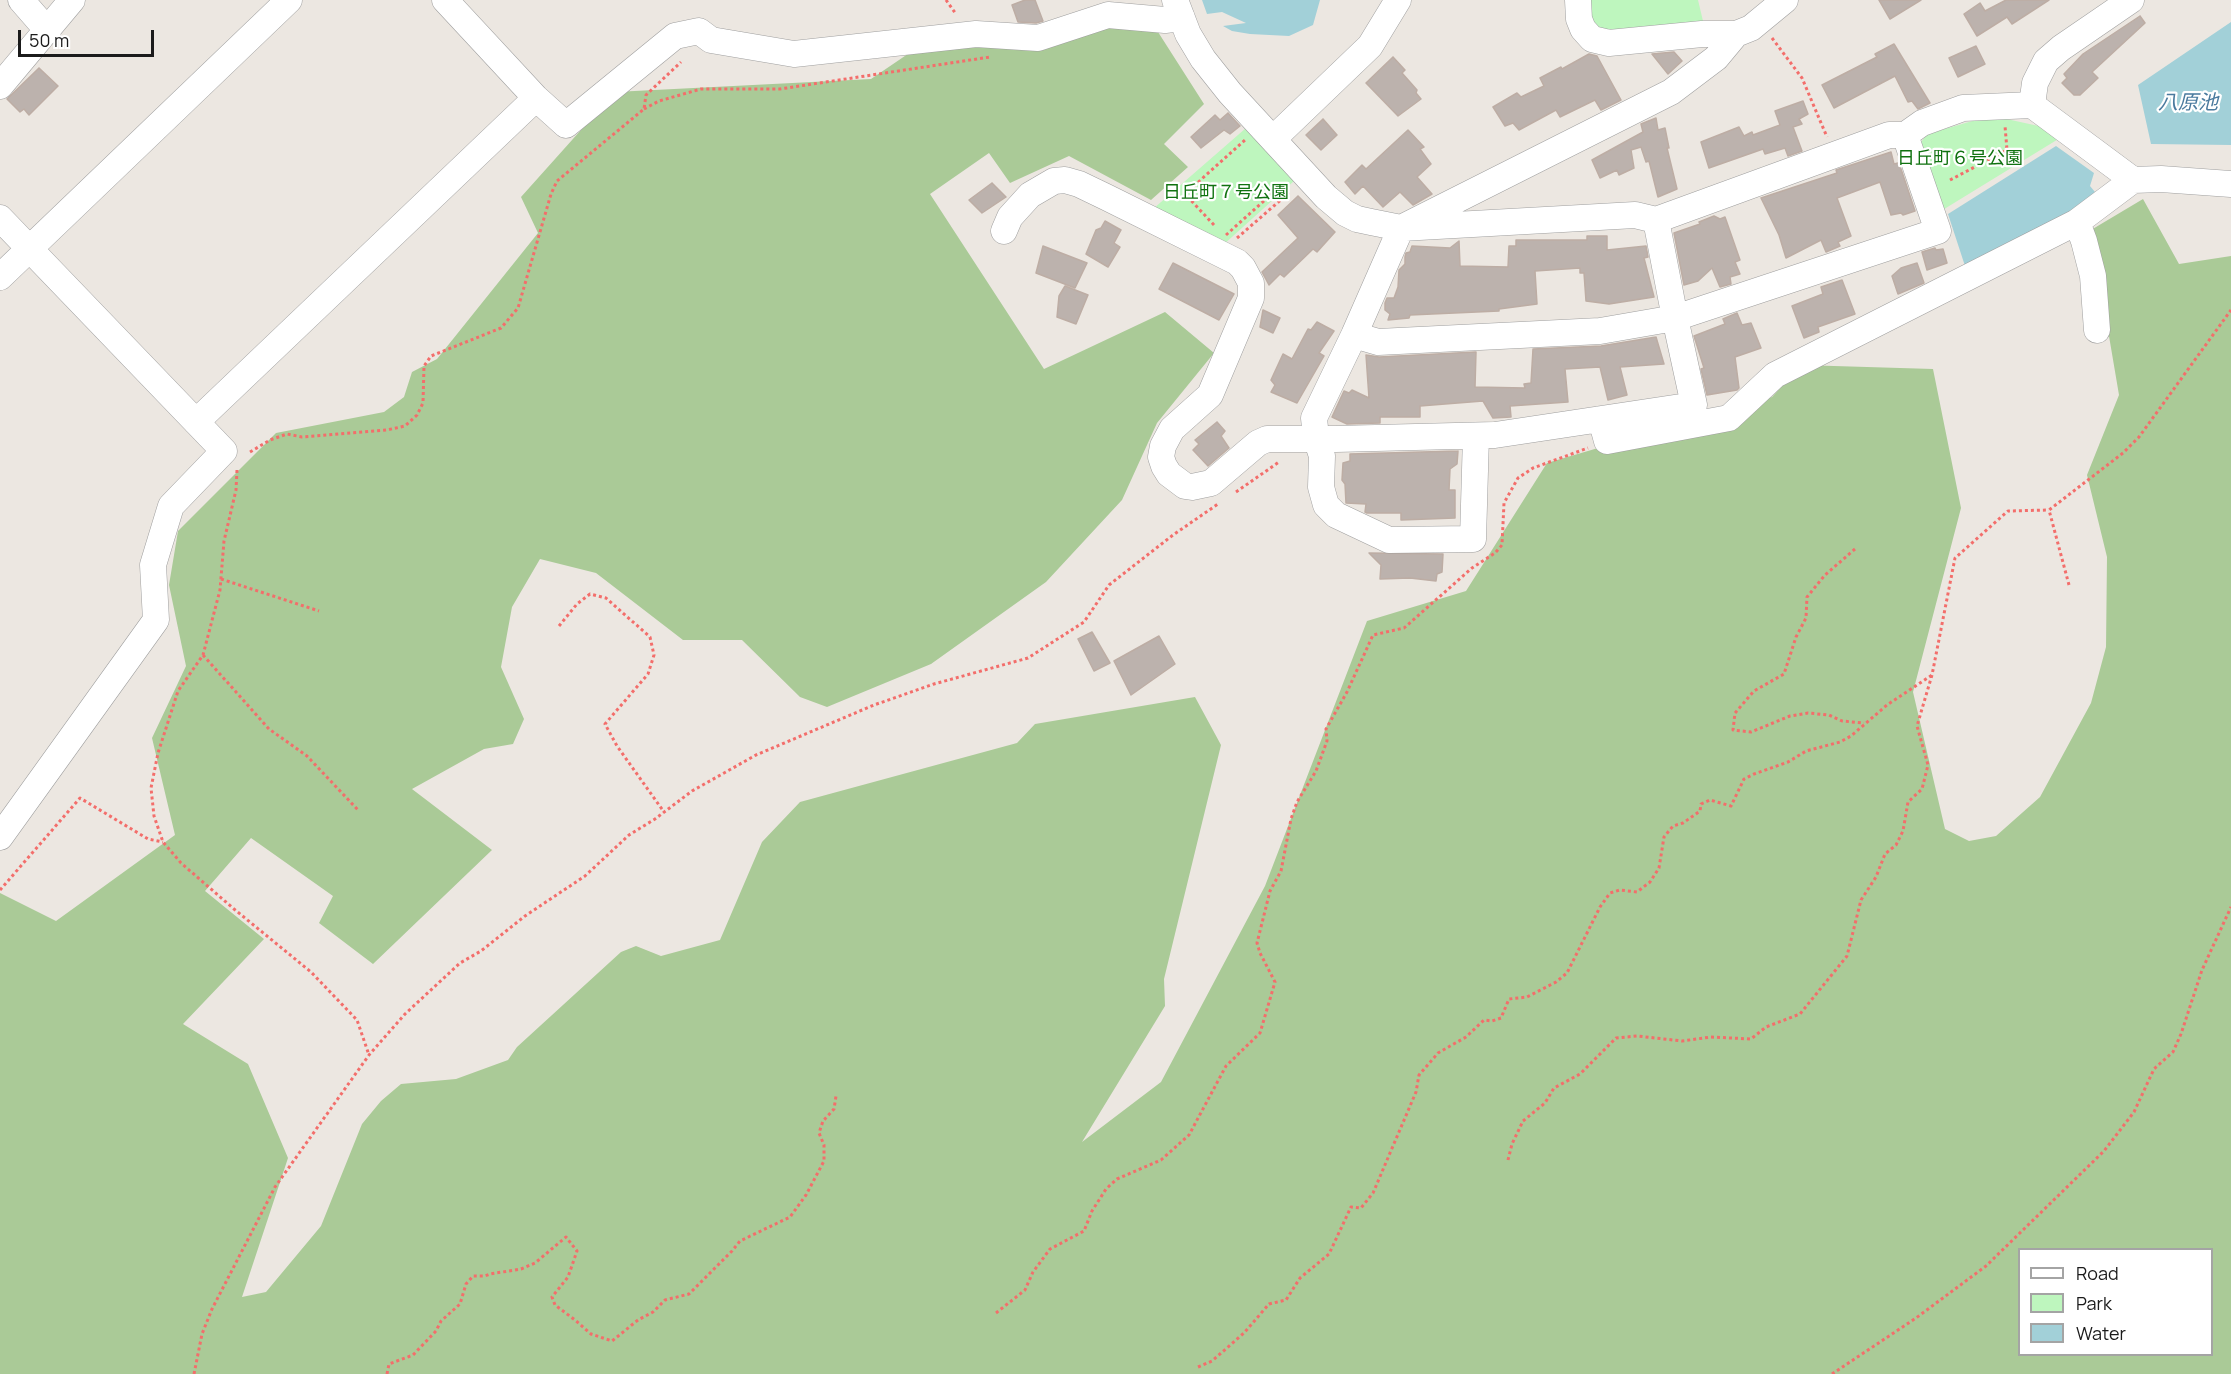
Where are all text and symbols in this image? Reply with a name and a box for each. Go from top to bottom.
scale bar [21,18,158,56]
text: 50 m [29,28,69,52]
water label: 八原池 [2158,91,2218,115]
park label: 日丘町６号公園 [1897,148,2023,170]
park label: 日丘町７号公園 [1163,182,1289,204]
legend [2018,1248,2213,1356]
text: Road [2076,1261,2119,1285]
text: Park [2076,1291,2112,1315]
text: Water [2076,1321,2126,1345]

